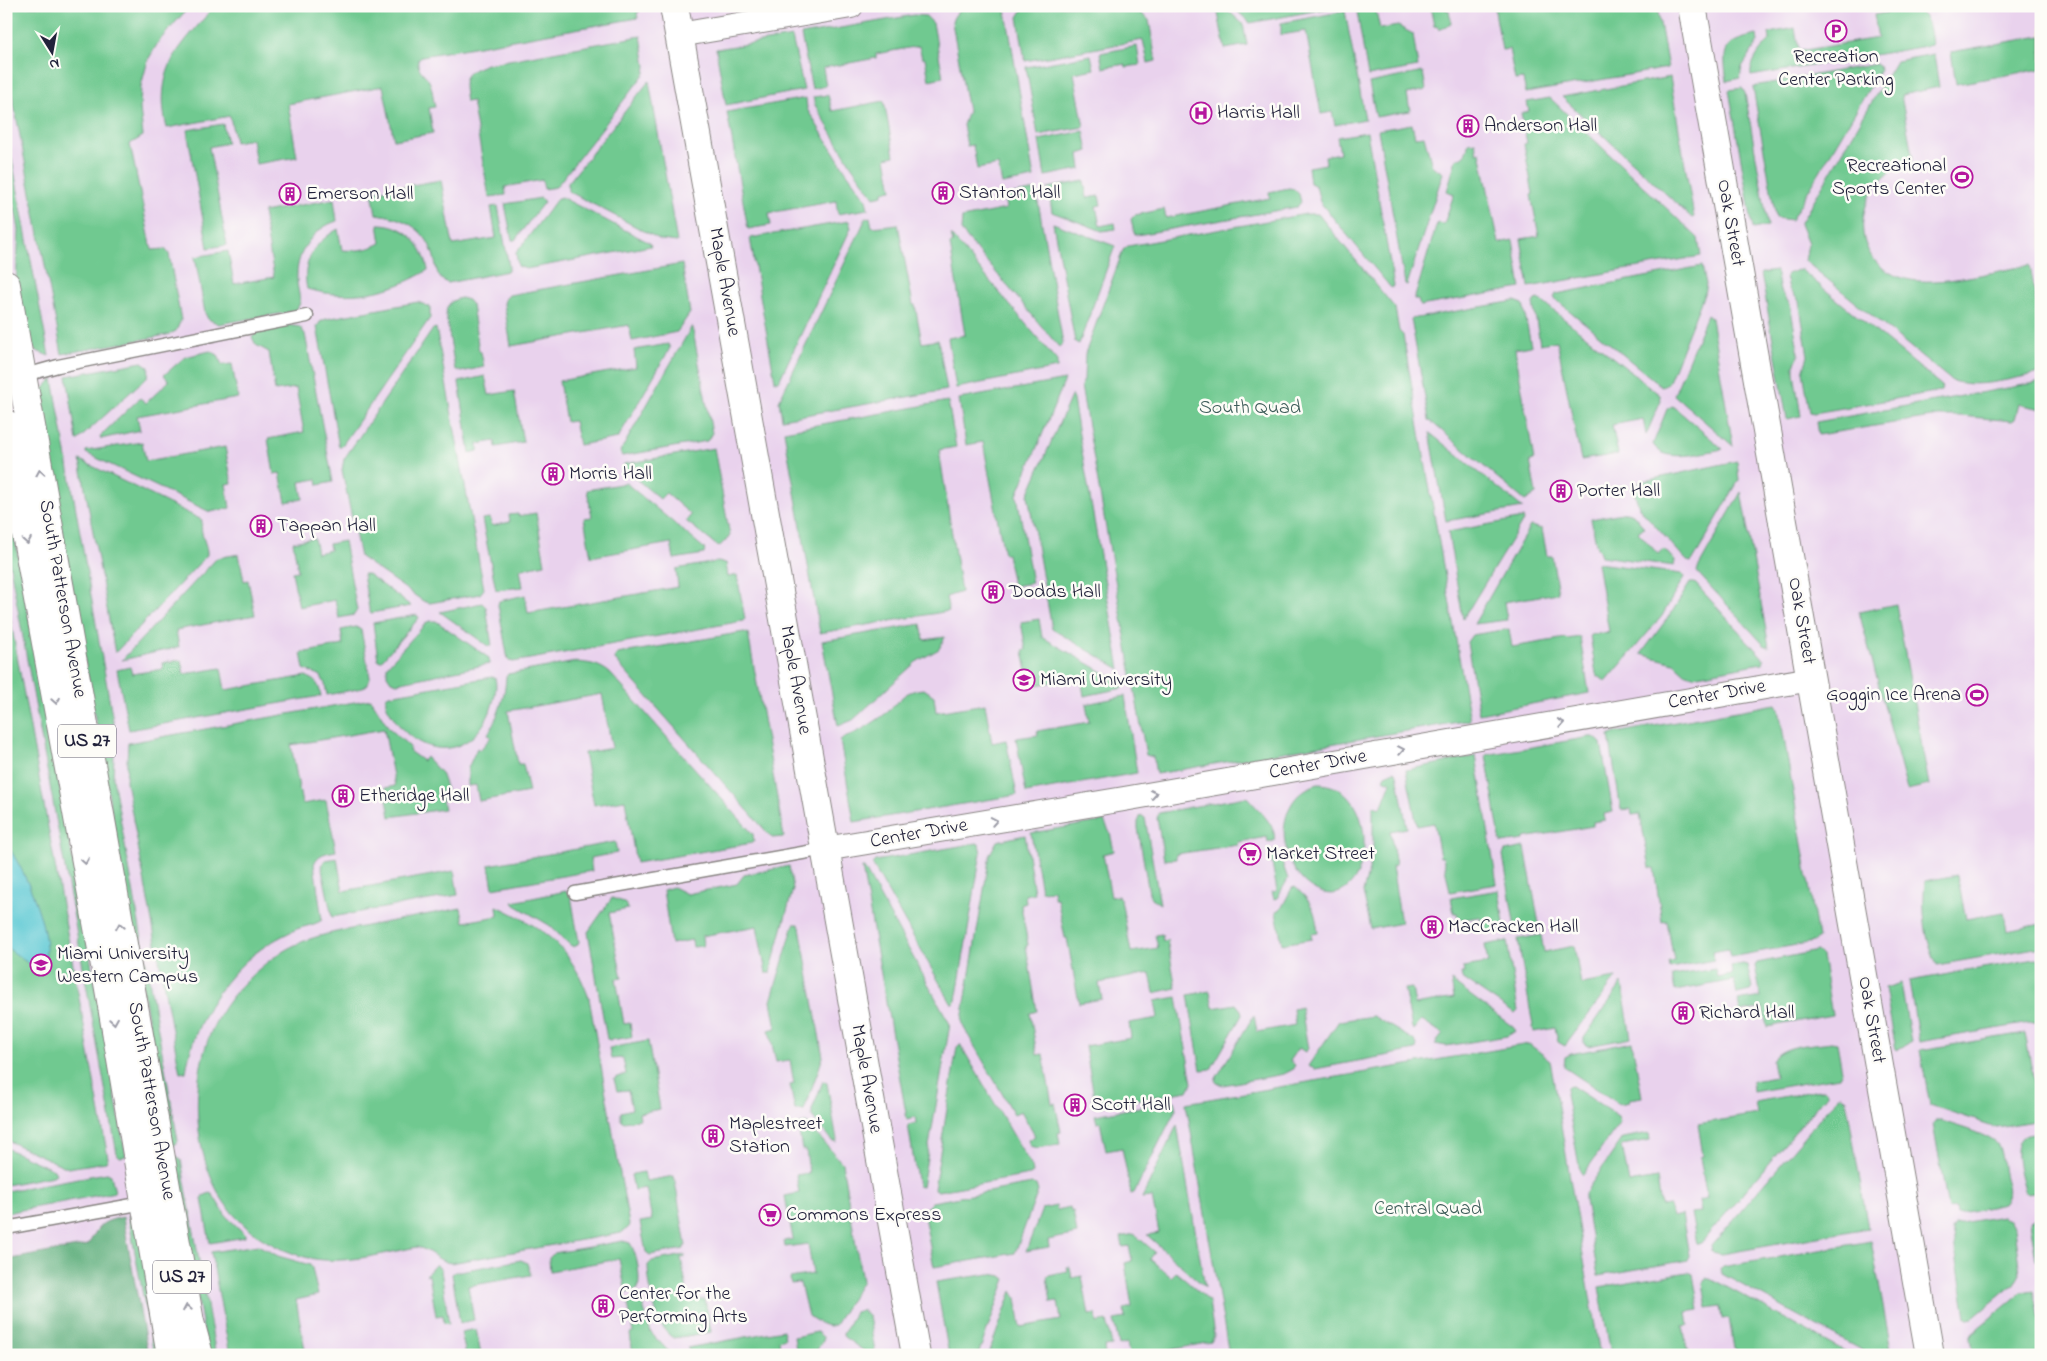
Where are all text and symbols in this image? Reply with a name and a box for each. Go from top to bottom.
parking icon: Recreation Center Parking [1824,19,1848,43]
north arrow [28,28,78,78]
place label: Recreation Center Parking [1778,43,1894,96]
text: N [48,52,61,74]
place label: Harris Hall [1217,99,1300,128]
hospital icon: Harris Hall [1189,101,1213,125]
place label: Anderson Hall [1484,112,1597,141]
building icon: Anderson Hall [1456,114,1480,138]
place label: Recreational Sports Center [1832,152,1947,204]
sports icon: Recreational Sports Center [1950,165,1974,189]
street label: Oak Street [1708,177,1752,269]
place label: Stanton Hall [959,179,1060,208]
place label: Emerson Hall [306,180,413,209]
building icon: Stanton Hall [931,181,955,205]
building icon: Emerson Hall [278,182,302,206]
street label: Maple Avenue [700,225,748,339]
park label: South Quad [1199,394,1301,423]
place label: Morris Hall [569,460,652,489]
building icon: Morris Hall [541,462,565,486]
one-way arrow [35,468,45,477]
place label: Porter Hall [1577,477,1660,506]
building icon: Porter Hall [1549,479,1573,503]
street label: South Patterson Avenue [30,498,94,700]
place label: Tappan Hall [277,512,376,541]
building icon: Tappan Hall [249,514,273,538]
one-way arrow [21,537,31,545]
street label: Oak Street [1779,575,1823,667]
place label: Dodds Hall [1008,578,1101,607]
building icon: Dodds Hall [981,580,1005,604]
street label: Maple Avenue [771,623,819,737]
place label: Miami University [1040,666,1172,695]
school or university icon: Miami University [1012,668,1036,692]
street label: Center Drive [1666,672,1768,718]
place label: Goggin Ice Arena [1826,681,1961,711]
sports icon: Goggin Ice Arena [1965,683,1989,707]
one-way arrow [51,696,61,705]
one-way arrow [1556,718,1565,728]
road number: US 27 [58,724,116,758]
street label: Center Drive [1267,742,1369,788]
one-way arrow [1396,746,1405,756]
place label: Etheridge Hall [359,782,469,812]
building icon: Etheridge Hall [331,784,355,808]
one-way arrow [1150,789,1159,799]
street label: Center Drive [868,811,970,857]
one-way arrow [990,816,999,826]
place label: Market Street [1266,840,1375,869]
supermarket icon: Market Street [1238,842,1262,866]
one-way arrow [80,856,90,865]
place label: MacCracken Hall [1448,913,1578,942]
building icon: MacCracken Hall [1420,915,1444,939]
one-way arrow [115,921,126,930]
place label: Miami University Western Campus [57,940,198,992]
school or university icon: Miami University Western Campus [29,953,53,977]
street label: Oak Street [1849,974,1893,1066]
place label: Richard Hall [1699,999,1794,1028]
street label: South Patterson Avenue [119,1000,183,1202]
building icon: Richard Hall [1671,1001,1695,1025]
one-way arrow [108,1016,118,1025]
street label: Maple Avenue [842,1022,890,1136]
place label: Scott Hall [1091,1091,1171,1120]
building icon: Scott Hall [1063,1093,1087,1117]
place label: Maplestreet Station [729,1110,823,1162]
building icon: Maplestreet Station [701,1124,725,1148]
park label: Central Quad [1374,1195,1482,1224]
place label: Commons Express [786,1201,941,1230]
supermarket icon: Commons Express [758,1203,782,1227]
road number: US 27 [153,1260,211,1294]
place label: Center for the Performing Arts [619,1280,748,1333]
building icon: Center for the Performing Arts [591,1294,615,1318]
one-way arrow [183,1303,193,1312]

